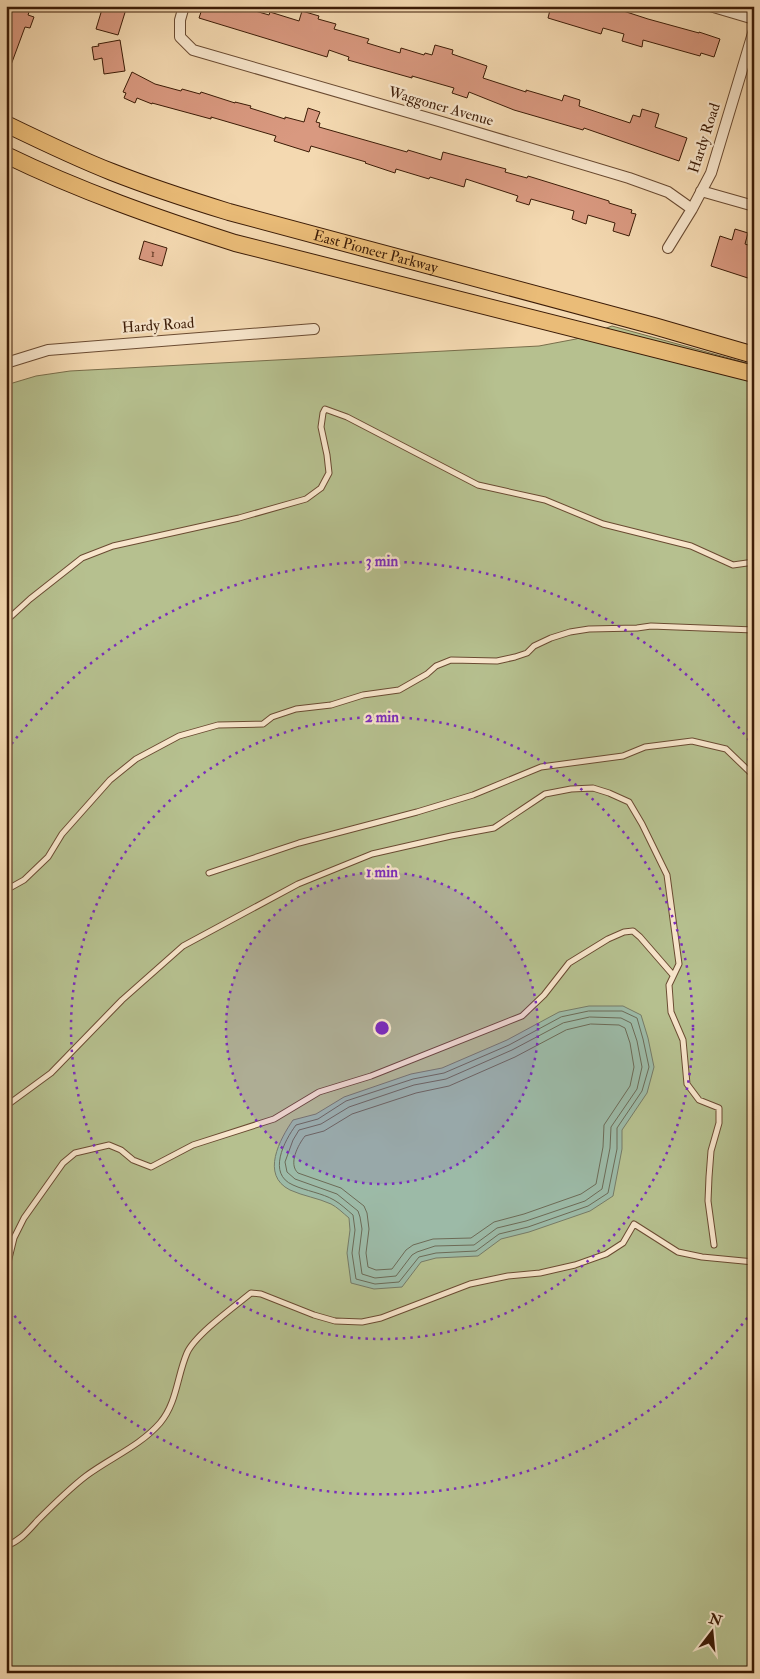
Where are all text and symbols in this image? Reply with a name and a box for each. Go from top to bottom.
street label: Waggoner Avenue [385,82,496,131]
street label: Hardy Road [684,100,725,176]
street label: East Pioneer Parkway [311,226,440,278]
house number: 1 [151,246,155,261]
street label: Hardy Road [121,313,195,338]
text: 3 min [366,552,398,571]
text: 2 min [365,708,399,727]
text: 1 min [366,863,398,882]
centre of rings [373,1019,391,1037]
north arrow [688,1606,738,1656]
text: N [706,1610,724,1630]

